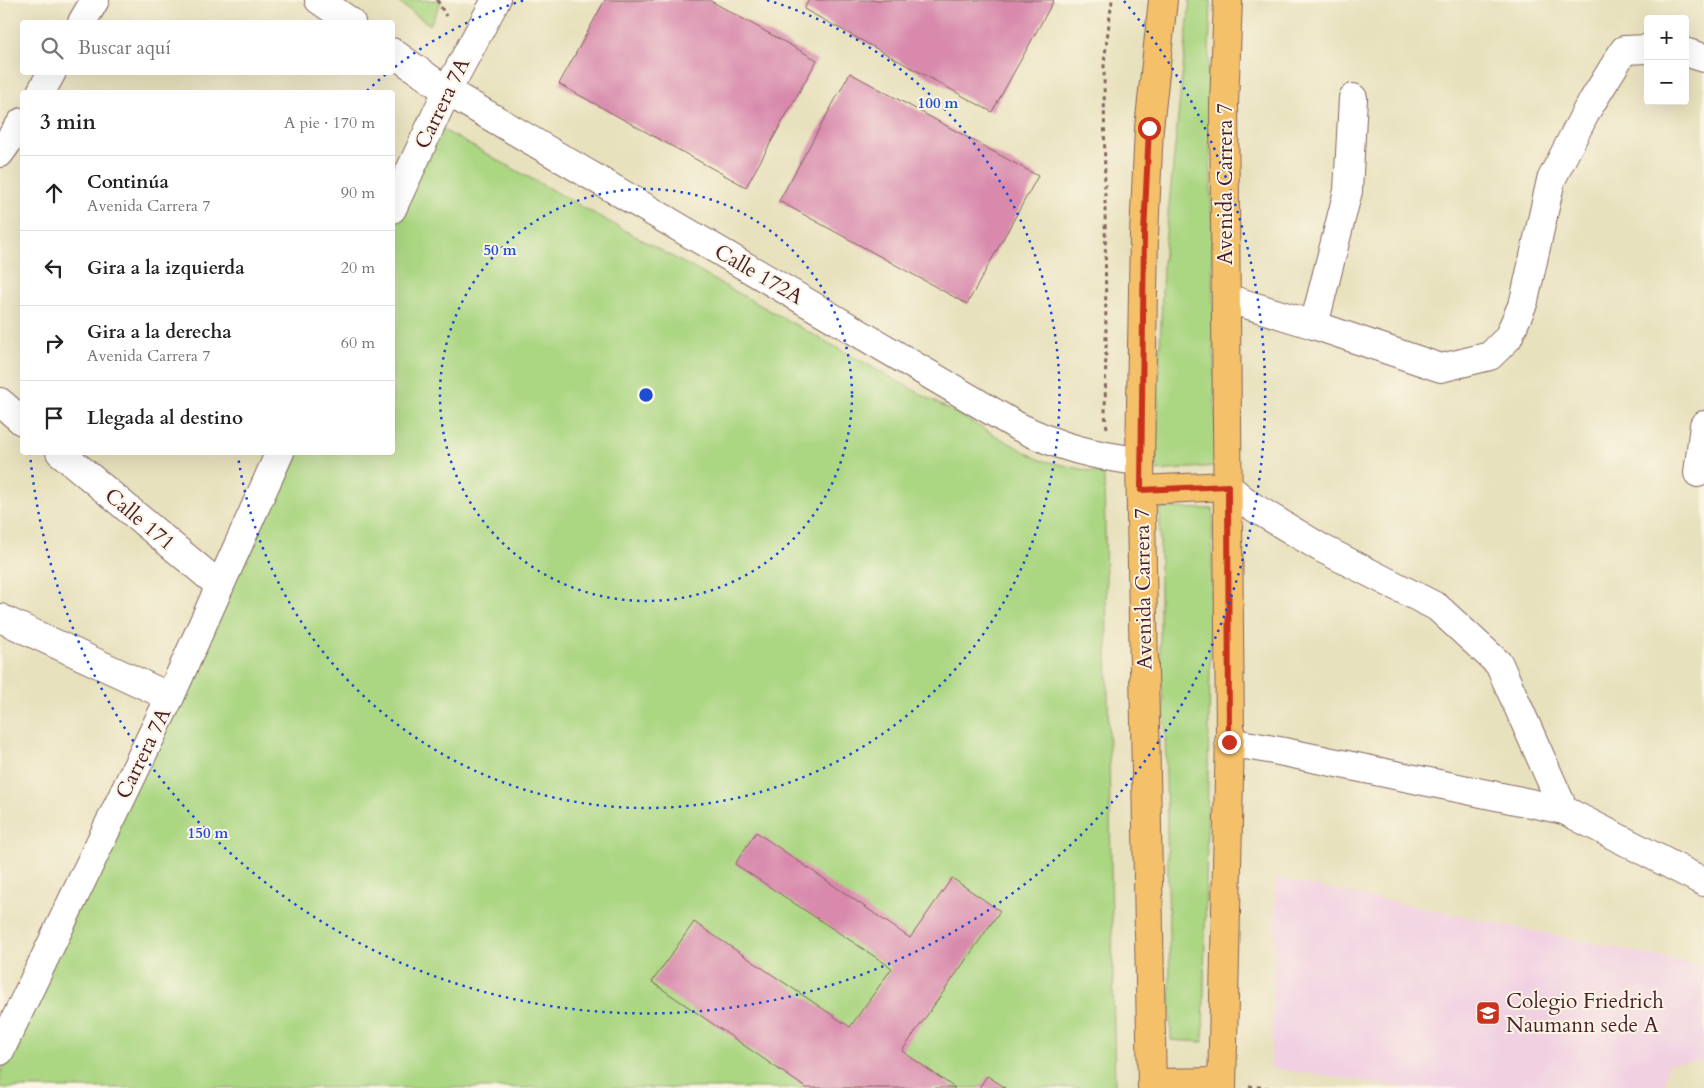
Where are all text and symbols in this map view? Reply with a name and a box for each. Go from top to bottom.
map controls [1644,15,1689,105]
button: + [1644,15,1689,60]
search box [20,20,395,75]
icon: search [38,34,66,62]
text: Buscar aquí [78,35,171,61]
street label: Carrera 7A [408,53,477,154]
button: − [1644,60,1689,105]
text: 100 m [918,93,959,113]
street label: Avenida Carrera 7 [1211,103,1240,265]
text: 3 min [40,108,96,137]
text: A pie · 170 m [284,112,375,134]
route start [1138,117,1161,140]
text: Continúa [87,169,169,195]
icon: ahead [40,179,68,207]
text: 90 m [341,182,375,204]
text: Avenida Carrera 7 [87,195,210,217]
street label: Calle 172A [709,237,809,312]
text: 50 m [483,240,517,260]
icon: left [40,254,68,282]
text: Gira a la izquierda [87,255,245,281]
text: 20 m [341,257,375,279]
text: Gira a la derecha [87,319,232,345]
icon: right [40,329,68,357]
text: 60 m [341,332,375,354]
text: Avenida Carrera 7 [87,345,210,367]
centre of rings [637,386,655,404]
icon: arrive [40,404,68,432]
text: Llegada al destino [87,405,243,431]
street label: Calle 171 [98,482,181,557]
street label: Avenida Carrera 7 [1128,508,1159,670]
street label: Carrera 7A [109,703,178,804]
route end [1218,731,1241,754]
text: 150 m [188,823,229,843]
place label: Colegio Friedrich Naumann sede A [1506,987,1664,1040]
school or university icon: Colegio Friedrich Naumann sede A [1475,1000,1501,1026]

